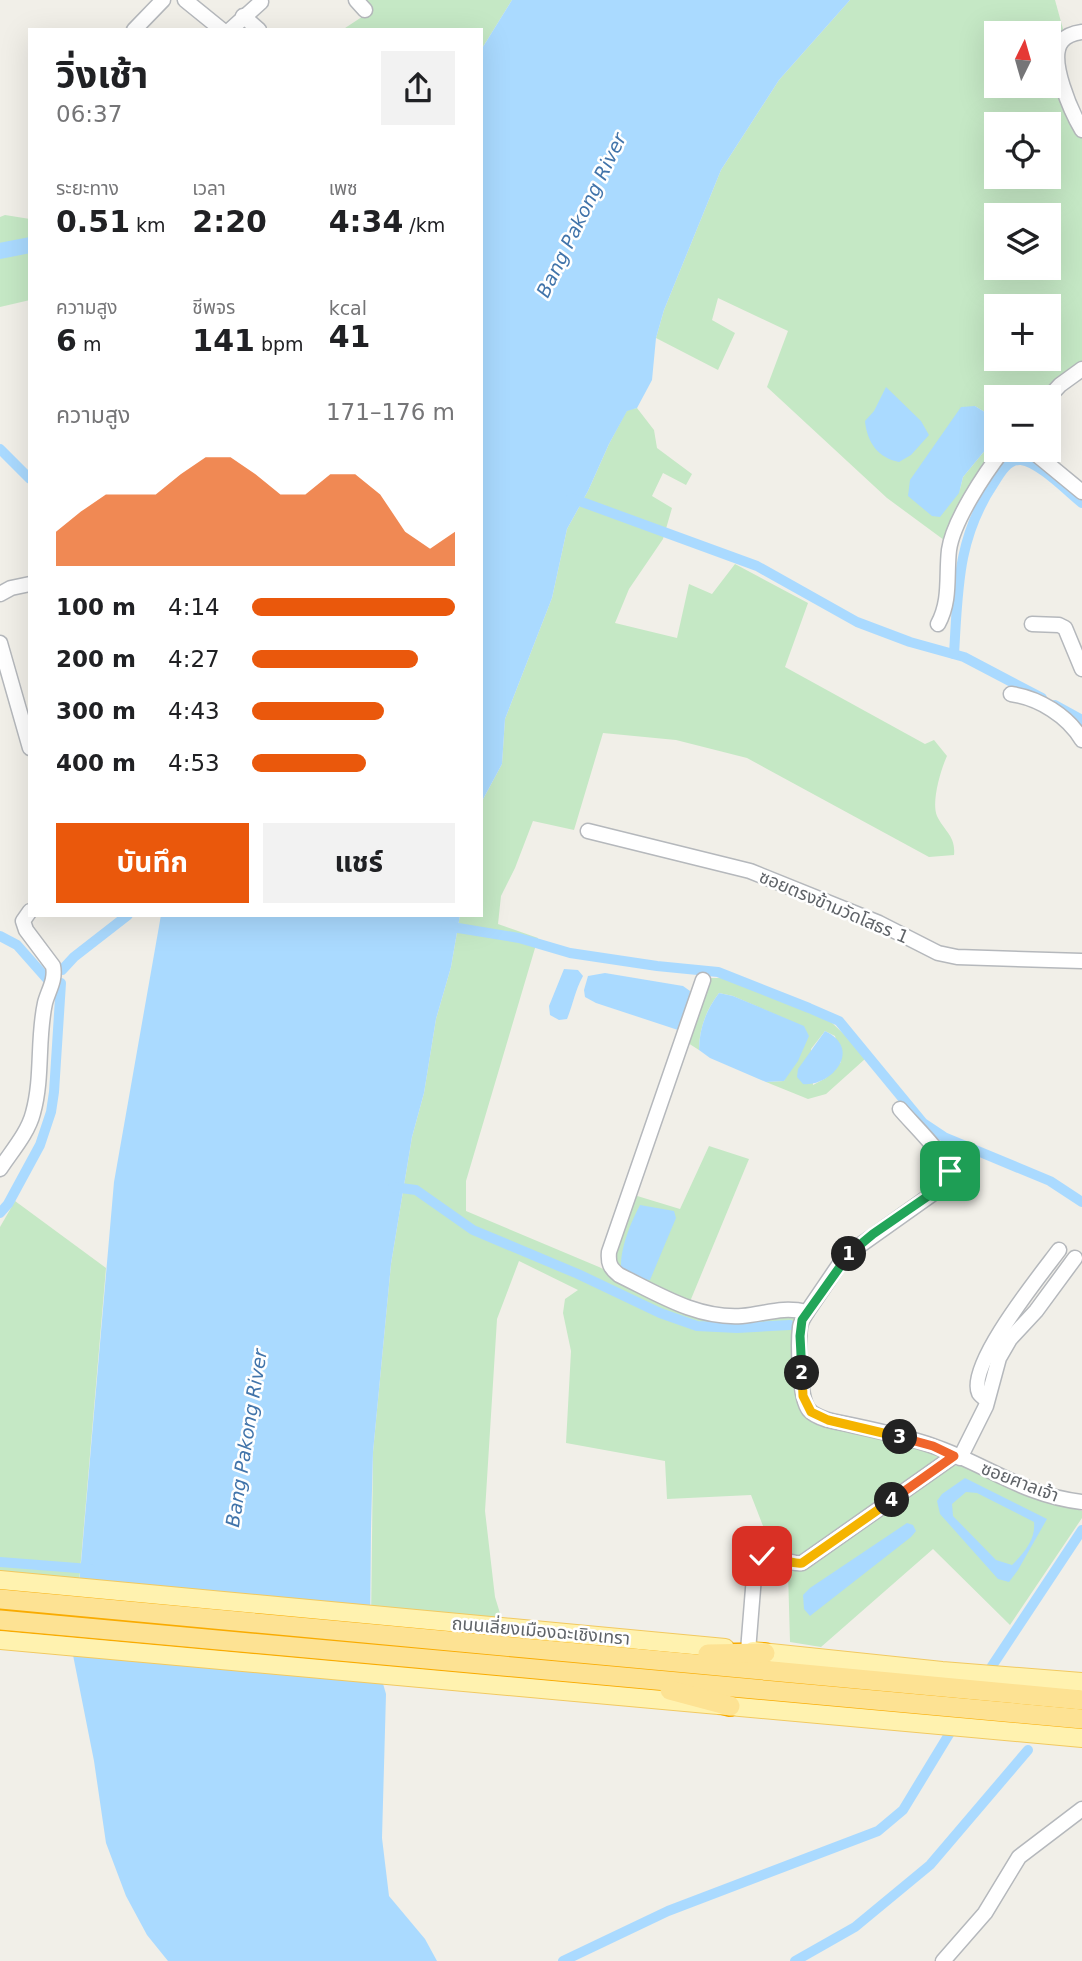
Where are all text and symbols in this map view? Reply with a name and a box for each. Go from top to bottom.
north arrow [984,21,1060,98]
map controls [984,21,1061,462]
button: share [381,51,455,125]
text: วิ่งเช้า [56,53,148,97]
text: 06:37 [56,101,122,127]
button: locate [984,112,1061,189]
water label: Bang Pakong River [532,128,631,301]
text: ระยะทาง [56,177,119,199]
text: เวลา [192,177,226,199]
text: เพซ [329,177,358,199]
button: layers [984,203,1061,280]
text: 0.51 [56,204,130,239]
text: 2:20 [192,204,267,239]
text: 4:34 [329,204,403,239]
text: km [130,214,166,236]
text: /km [403,214,445,236]
button: + [984,294,1061,371]
text: ความสูง [56,296,117,318]
text: ชีพจร [192,296,235,318]
text: kcal [329,297,367,319]
text: 41 [329,319,370,354]
text: 6 [56,323,77,358]
text: 141 [192,323,255,358]
text: m [77,333,101,355]
text: bpm [255,333,304,355]
button: − [984,385,1061,462]
text: 171–176 m [326,399,455,425]
text: ความสูง [56,402,130,428]
text: 100 m [56,594,136,620]
text: 4:14 [168,594,220,620]
text: 200 m [56,646,136,672]
text: 4:27 [168,646,220,672]
text: 300 m [56,698,136,724]
text: 4:43 [168,698,220,724]
text: 400 m [56,750,136,776]
text: 4:53 [168,750,220,776]
button: บันทึก [56,823,249,903]
button: แชร์ [263,823,455,903]
street label: ซอยตรงข้ามวัดโสธร 1 [756,866,912,948]
pin [920,1141,980,1201]
icon: arrive [931,1152,969,1190]
pin: 1 [832,1236,866,1272]
text: 1 [842,1242,855,1264]
water label: Bang Pakong River [221,1346,271,1529]
pin: 2 [784,1356,820,1390]
text: 2 [795,1361,808,1383]
pin: 3 [883,1420,918,1454]
text: 3 [893,1425,906,1447]
street label: ซอยศาลเจ้า [978,1457,1062,1506]
pin: 4 [874,1482,910,1518]
text: 4 [885,1488,898,1510]
pin [732,1526,792,1586]
icon: check [743,1537,781,1575]
street label: ถนนเลี่ยงเมืองฉะเชิงเทรา [451,1610,631,1649]

